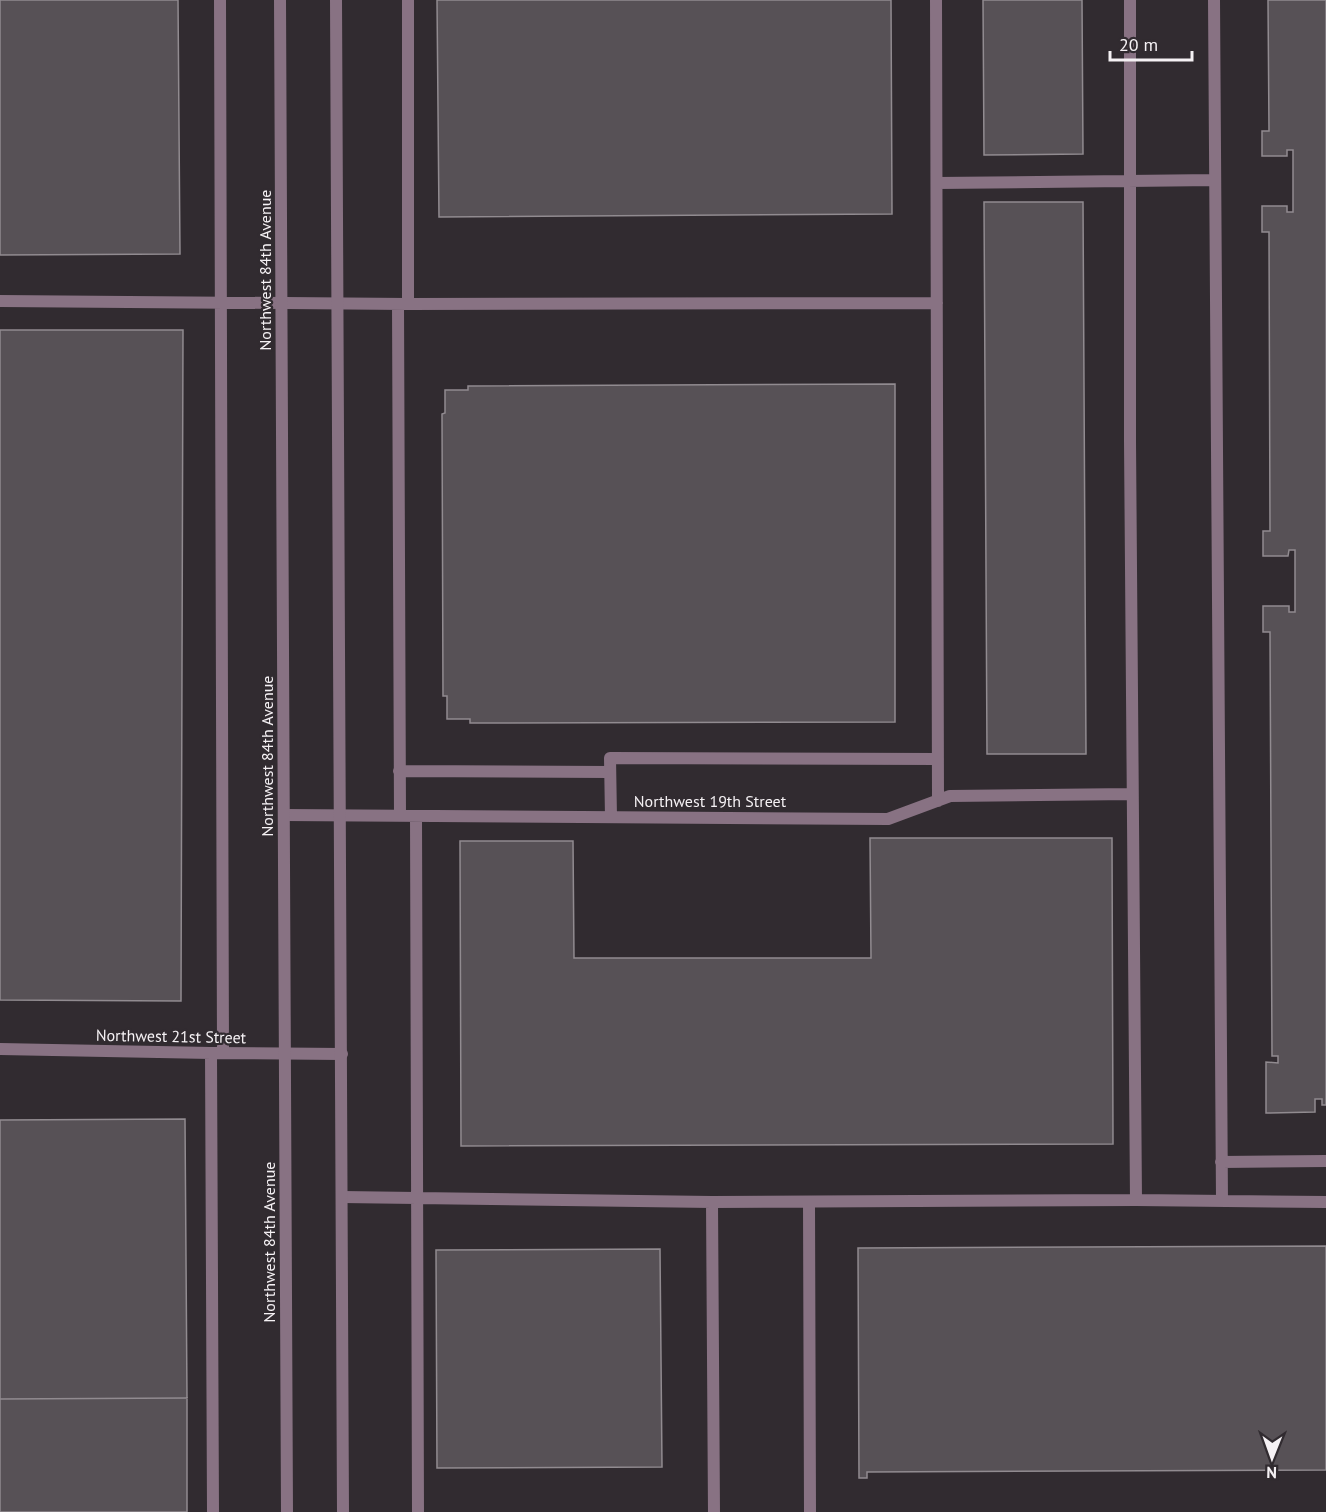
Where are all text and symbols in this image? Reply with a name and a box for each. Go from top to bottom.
scale bar [1110,24,1192,62]
text: 20 m [1119,33,1158,56]
street label: Northwest 84th Avenue [255,190,275,350]
street label: Northwest 84th Avenue [257,676,277,836]
street label: Northwest 19th Street [634,791,787,811]
street label: Northwest 21st Street [96,1025,247,1047]
street label: Northwest 84th Avenue [259,1162,279,1322]
north arrow [1242,1428,1302,1488]
text: N [1266,1463,1277,1483]

